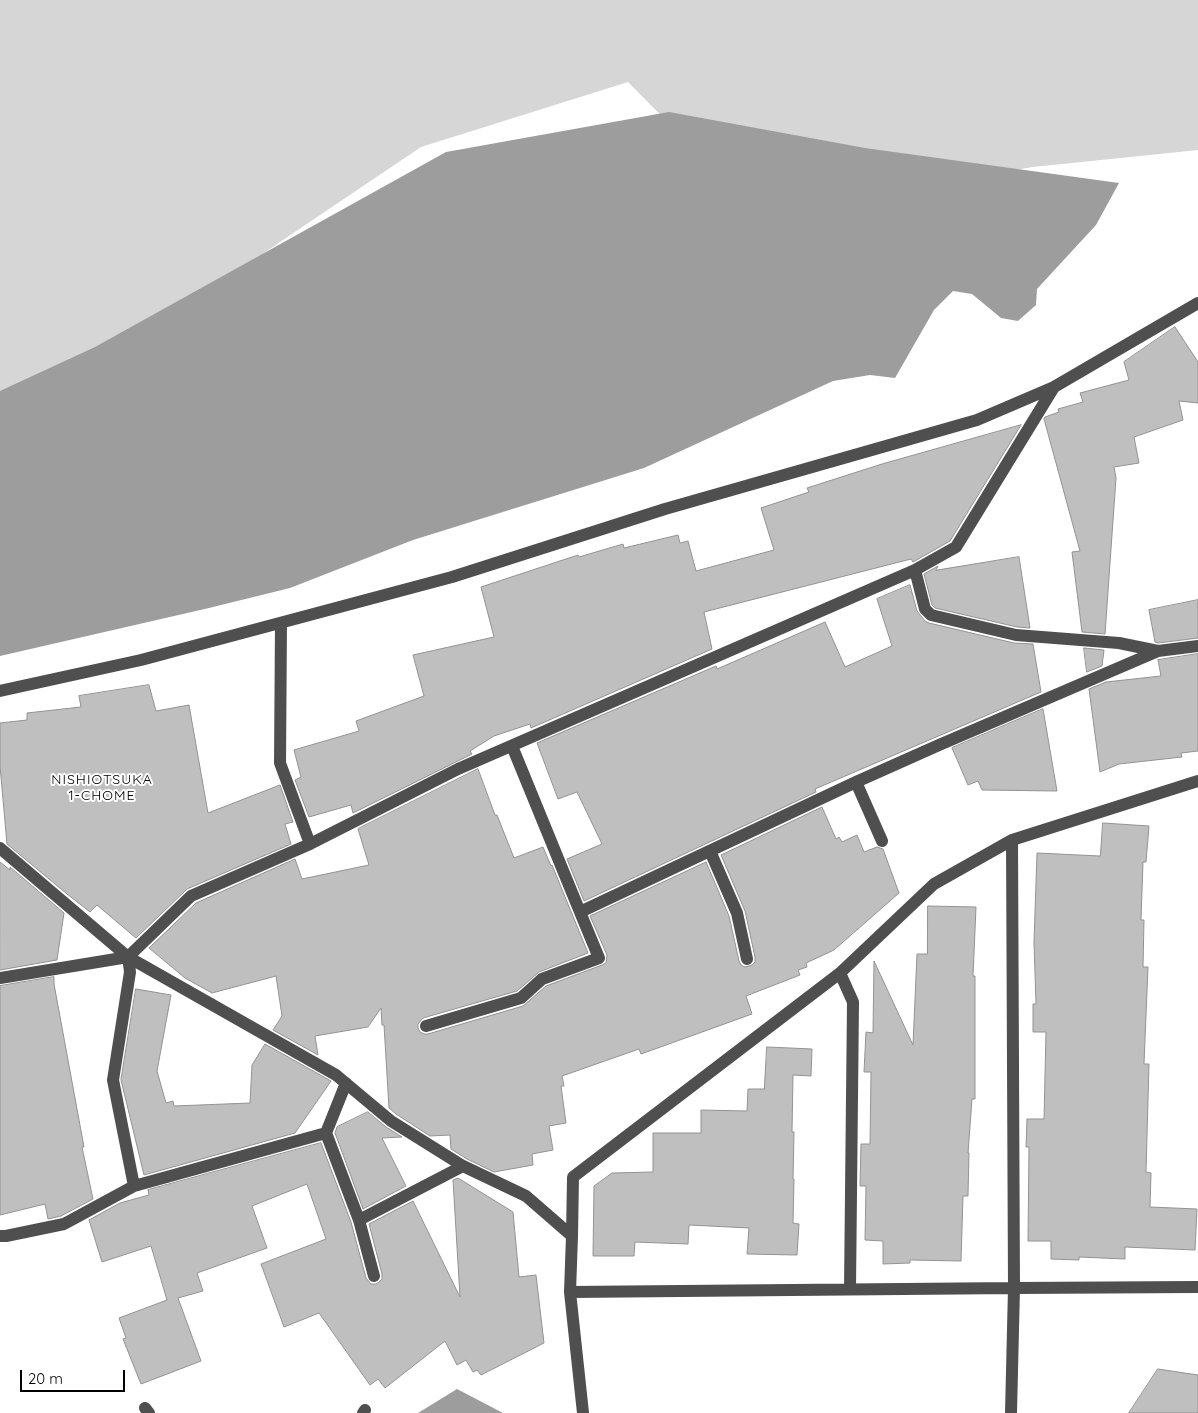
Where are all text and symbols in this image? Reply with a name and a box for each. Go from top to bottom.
district label: NISHIOTSUKA 1-CHOME [50,772,154,804]
scale bar [22,1360,128,1392]
text: 20 m [28,1369,63,1388]

